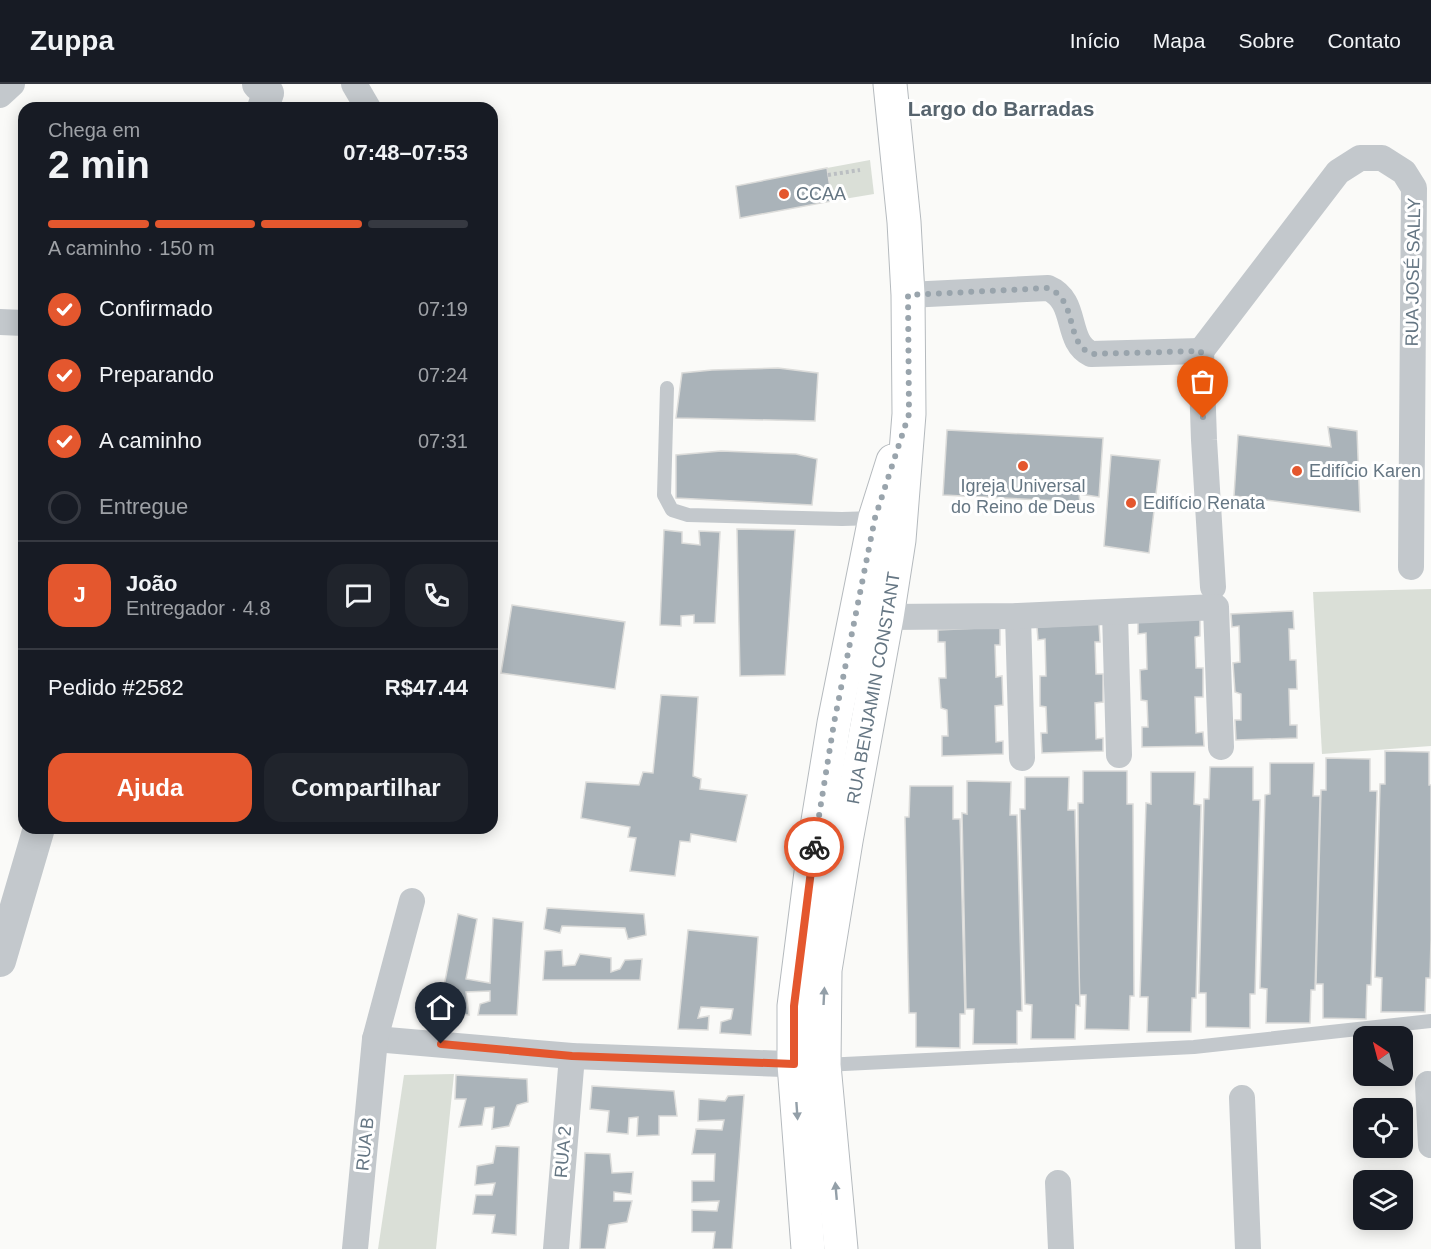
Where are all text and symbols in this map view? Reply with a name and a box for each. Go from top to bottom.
text: Zuppa [30,25,114,56]
text: Início [1070,29,1120,52]
text: Mapa [1153,29,1205,52]
text: Sobre [1238,29,1294,52]
text: Contato [1327,29,1401,52]
district label: Largo do Barradas [908,97,1094,120]
text: Chega em [48,119,140,141]
text: 07:48–07:53 [343,140,468,165]
text: 2 min [48,143,150,186]
place label: CCAA [796,184,846,204]
marker: CCAA [777,187,791,201]
street label: RUA JOSÉ SALLY [1402,197,1424,347]
text: A caminho · 150 m [48,237,215,259]
icon: check [48,293,81,326]
text: Confirmado [99,296,213,321]
text: 07:19 [418,298,468,320]
pin [1177,356,1228,418]
icon: check [48,359,81,392]
text: Preparando [99,362,214,387]
text: 07:24 [418,364,468,386]
icon: bag [1186,365,1219,398]
icon: check [48,425,81,458]
text: A caminho [99,428,202,453]
text: 07:31 [418,430,468,452]
marker: Igreja Universal do Reino de Deus [1016,459,1030,473]
place label: Edifício Karen [1309,461,1421,481]
marker: Edifício Karen [1290,464,1304,478]
place label: Igreja Universal do Reino de Deus [951,476,1095,517]
place label: Edifício Renata [1143,493,1266,513]
text: Entregue [99,494,188,519]
marker: Edifício Renata [1124,496,1138,510]
button: chat [327,564,390,627]
button: phone [405,564,468,627]
street label: RUA BENJAMIN CONSTANT [843,570,904,806]
text: João [126,571,177,596]
text: J [73,582,86,607]
text: Entregador · 4.8 [126,597,271,619]
text: Pedido #2582 [48,675,184,700]
text: R$47.44 [385,675,468,700]
button: Ajuda [48,753,252,822]
button: Compartilhar [264,753,468,822]
courier [784,817,844,877]
icon: bike [798,831,831,864]
pin [415,982,466,1044]
one-way arrow [820,987,829,1006]
icon: home [424,991,457,1024]
north arrow [1353,1026,1413,1086]
map controls [1353,1026,1413,1230]
button: locate [1353,1098,1413,1158]
one-way arrow [792,1101,802,1120]
street label: RUA B [352,1116,378,1172]
street label: RUA 2 [551,1125,575,1179]
button: layers [1353,1170,1413,1230]
one-way arrow [831,1181,840,1200]

